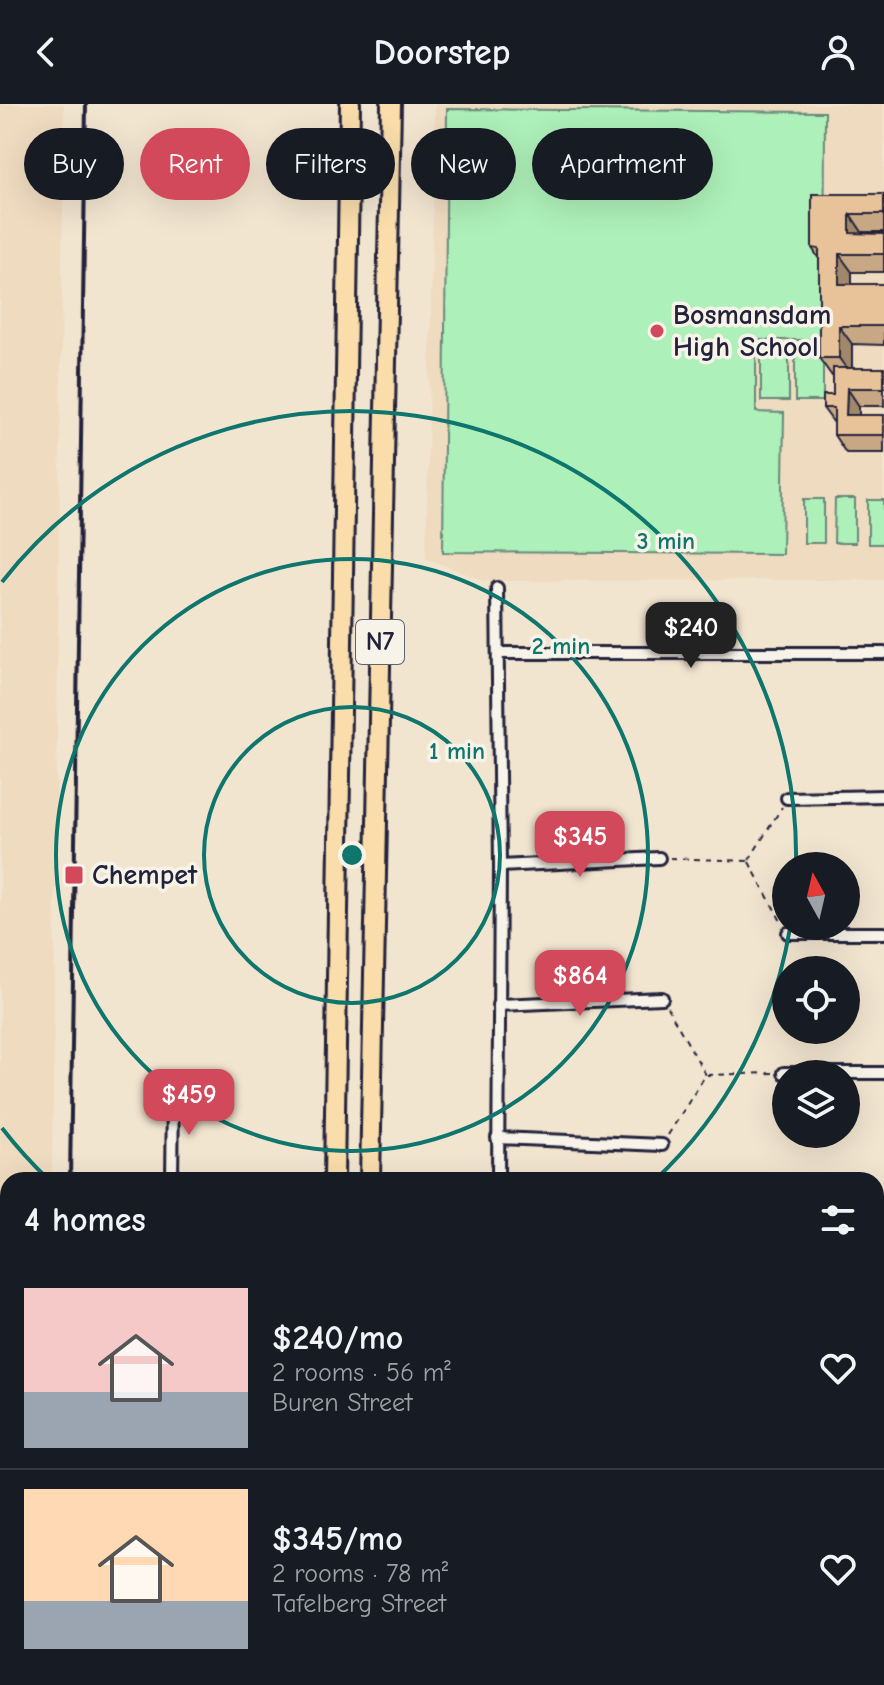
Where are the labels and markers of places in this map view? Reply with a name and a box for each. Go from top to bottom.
place label: Bosmansdam High School [673,299,831,363]
marker: Bosmansdam High School [648,322,666,340]
pin: $240 [644,602,738,670]
pin: $345 [533,811,627,879]
centre of rings [338,841,366,869]
place label: Chempet [92,859,198,891]
marker: Chempet [63,864,85,886]
pin: $864 [533,950,627,1018]
pin: $459 [142,1069,236,1137]

